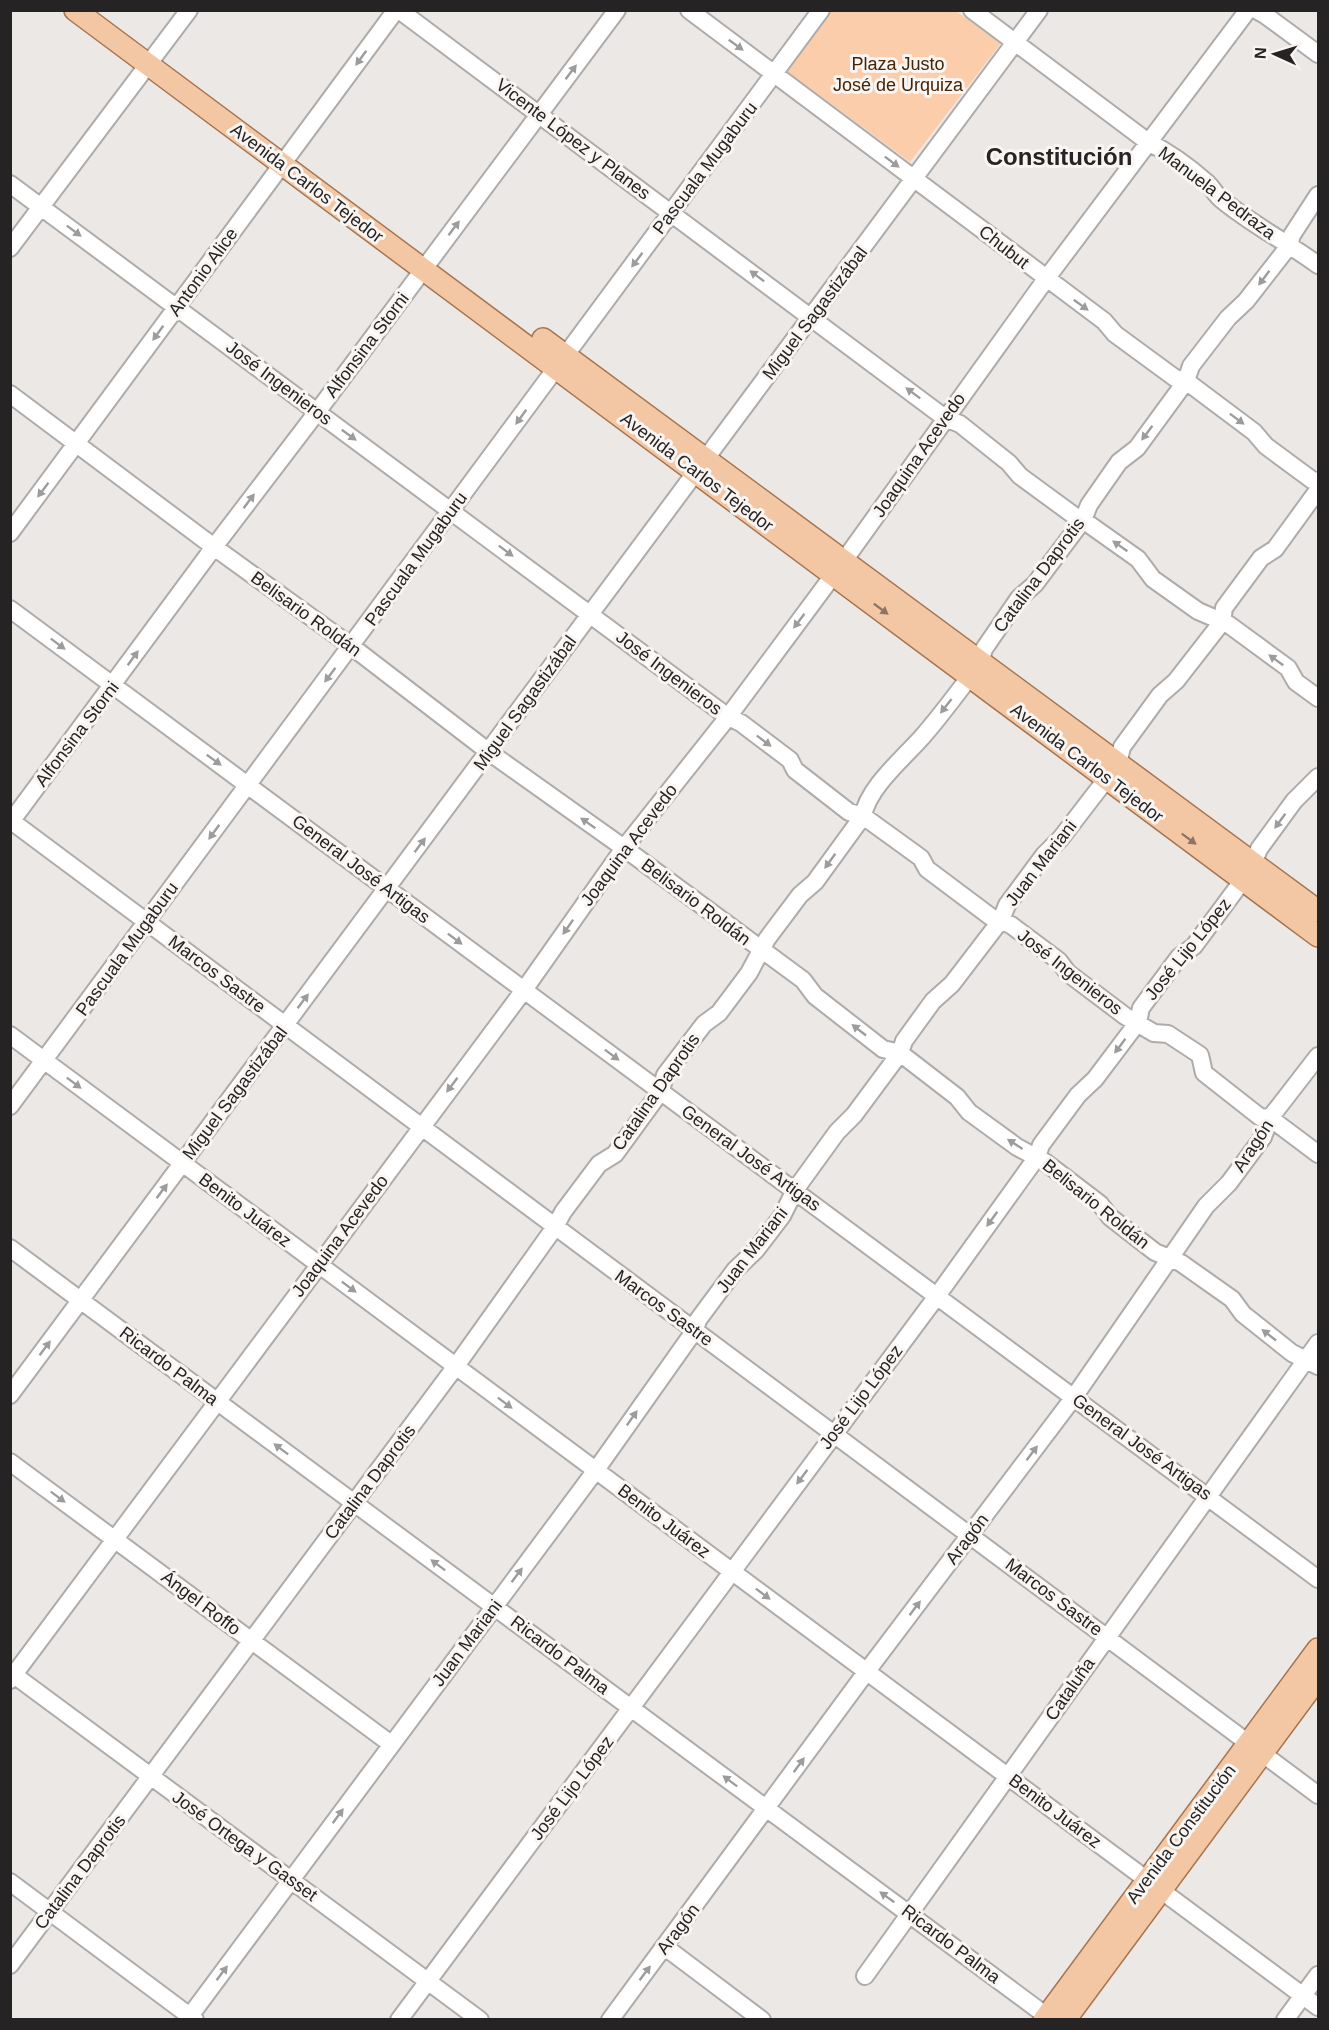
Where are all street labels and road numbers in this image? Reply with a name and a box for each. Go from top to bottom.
street label: Vicente López y Planes [492,75,654,203]
street label: Pascuala Mugaburu [649,98,761,238]
street label: Avenida Carlos Tejedor [227,119,387,247]
street label: Manuela Pedraza [1155,143,1280,244]
street label: Chubut [975,221,1033,273]
street label: Antonio Alice [164,224,242,320]
street label: Miguel Sagastizábal [759,243,871,383]
street label: Alfonsina Storni [321,289,413,401]
street label: José Ingenieros [222,337,336,429]
street label: Joaquina Acevedo [869,389,969,521]
street label: Avenida Carlos Tejedor [617,408,777,536]
street label: Pascuala Mugaburu [361,488,471,630]
street label: Catalina Daprotis [989,514,1089,636]
street label: Belisario Roldán [247,567,365,661]
street label: José Ingenieros [612,627,726,719]
street label: Miguel Sagastizábal [470,632,580,774]
street label: Alfonsina Storni [31,678,123,790]
street label: Avenida Carlos Tejedor [1007,699,1167,827]
street label: Joaquina Acevedo [577,780,681,910]
street label: General José Artigas [288,811,434,927]
street label: Juan Mariani [1001,816,1081,910]
street label: Belisario Roldán [638,855,754,949]
street label: Pascuala Mugaburu [72,878,182,1020]
street label: José Lijo López [1141,894,1235,1004]
street label: José Ingenieros [1014,925,1126,1019]
street label: Marcos Sastre [165,931,269,1017]
street label: Miguel Sagastizábal [179,1023,291,1163]
street label: Catalina Daprotis [608,1030,704,1154]
street label: General José Artigas [678,1101,824,1215]
street label: Aragón [1229,1116,1277,1176]
street label: Belisario Roldán [1039,1155,1153,1253]
street label: Benito Juárez [195,1169,295,1251]
street label: Joaquina Acevedo [288,1171,392,1301]
street label: Juan Mariani [712,1203,792,1297]
street label: Marcos Sastre [611,1266,717,1350]
street label: Ricardo Palma [116,1322,223,1410]
street label: José Lijo López [815,1341,907,1453]
street label: General José Artigas [1069,1390,1215,1504]
street label: Catalina Daprotis [320,1421,420,1543]
street label: Benito Juárez [614,1480,714,1562]
street label: Aragón [942,1510,992,1568]
street label: Marcos Sastre [1002,1554,1106,1640]
street label: Ángel Roffo [158,1567,244,1639]
street label: Juan Mariani [428,1596,506,1690]
street label: Ricardo Palma [507,1611,614,1699]
street label: Cataluña [1041,1653,1099,1724]
street label: José Lijo López [526,1732,618,1844]
street label: Avenida Constitución [1122,1761,1240,1907]
street label: Benito Juárez [1005,1770,1105,1852]
street label: José Ortega y Gasset [169,1787,321,1905]
street label: Catalina Daprotis [30,1811,130,1933]
street label: Aragón [653,1900,703,1958]
street label: Ricardo Palma [898,1900,1005,1988]

